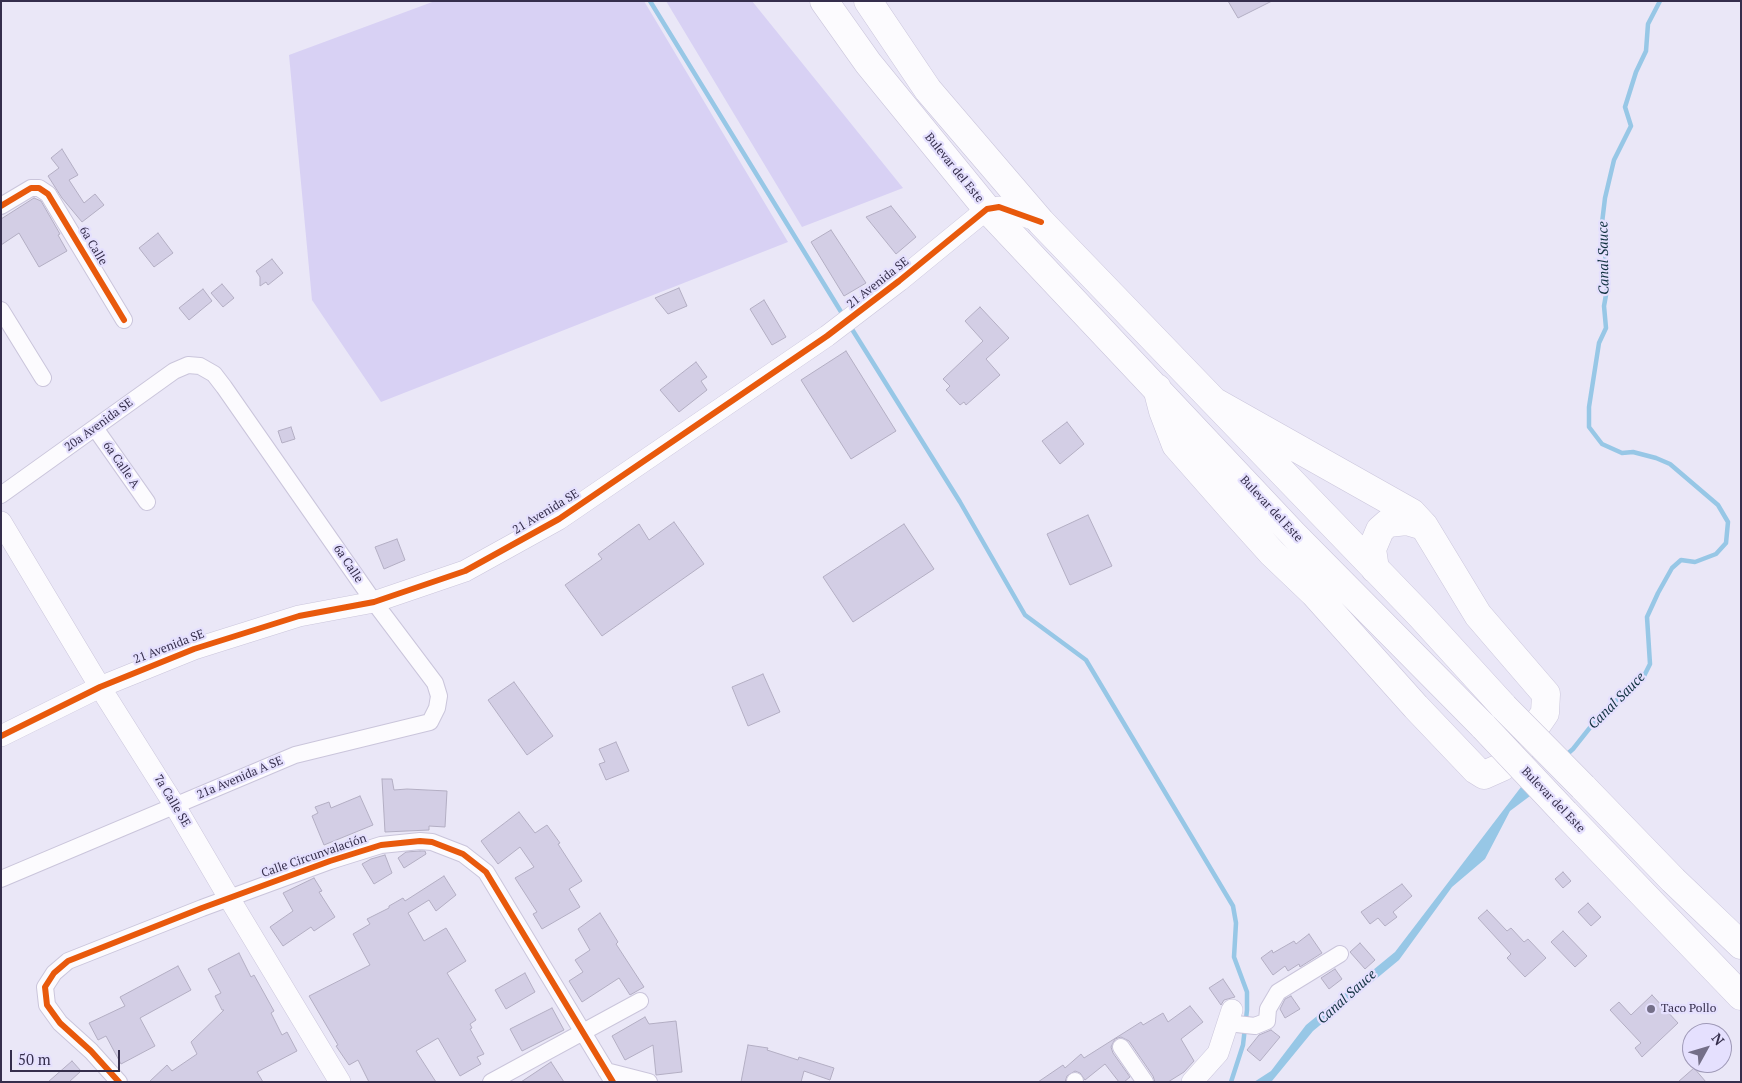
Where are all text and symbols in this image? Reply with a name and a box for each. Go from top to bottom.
street label: Bulevar del Este [922,130,986,206]
water label: Canal Sauce [1595,221,1613,295]
street label: 6a Calle [76,224,110,268]
street label: 21 Avenida SE [844,254,912,312]
street label: 20a Avenida SE [62,395,136,455]
street label: 6a Calle A [100,439,142,491]
street label: Bulevar del Este [1237,473,1305,545]
street label: 21 Avenida SE [510,487,582,537]
street label: 6a Calle [330,542,366,586]
street label: 21 Avenida SE [132,627,206,667]
water label: Canal Sauce [1585,669,1649,733]
street label: 21a Avenida A SE [195,753,285,803]
street label: Bulevar del Este [1518,764,1588,836]
street label: 7a Calle SE [151,772,193,830]
street label: Calle Circunvalación [260,831,368,881]
water label: Canal Sauce [1314,966,1380,1028]
place label: Taco Pollo [1661,1002,1716,1016]
marker: Taco Pollo [1645,1003,1657,1015]
north arrow [1682,1023,1732,1073]
text: N [1708,1029,1729,1049]
scale bar [12,1040,122,1072]
text: 50 m [18,1049,51,1069]

